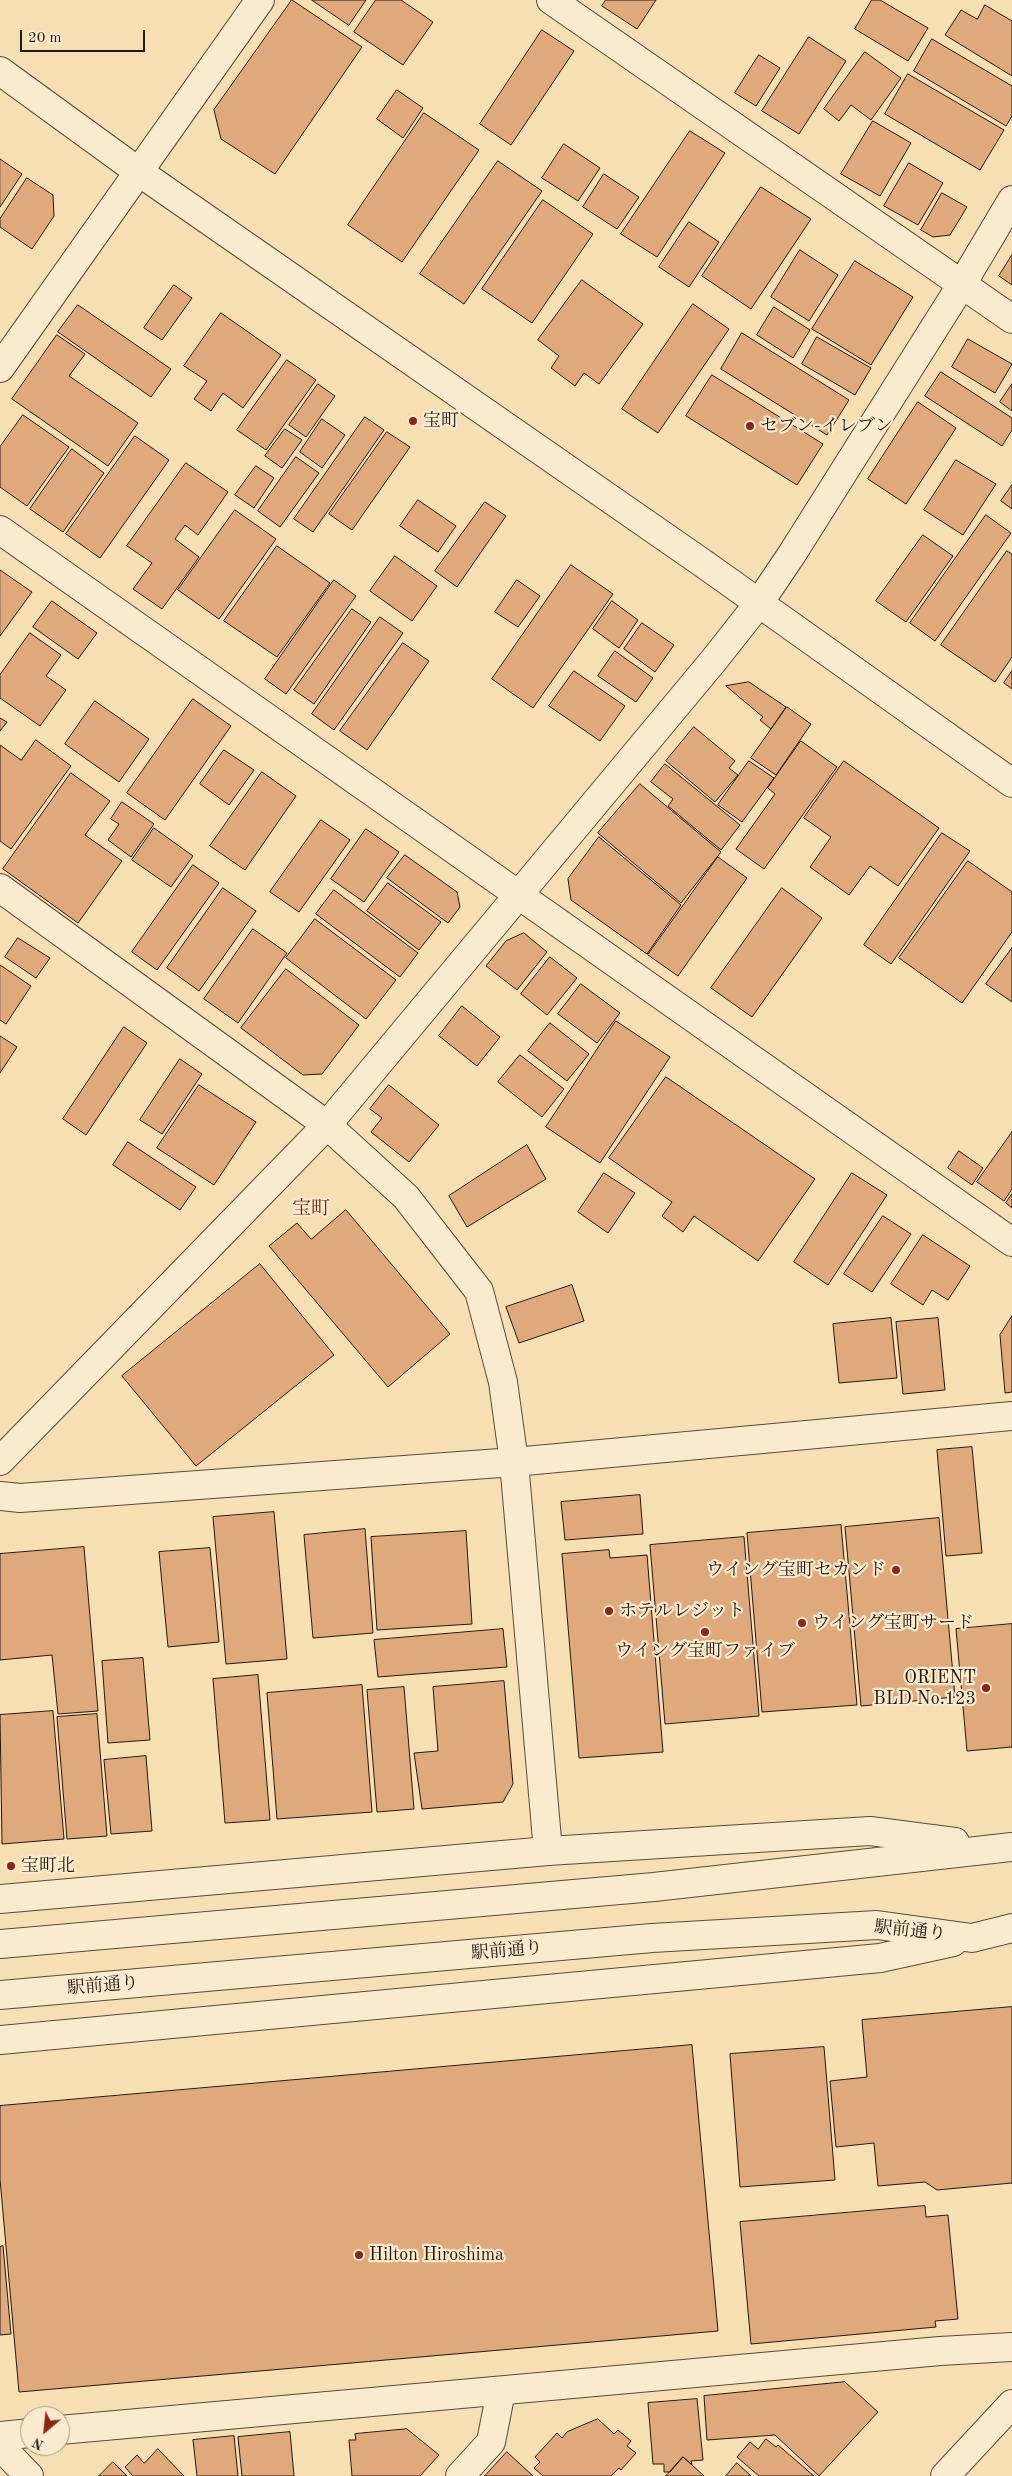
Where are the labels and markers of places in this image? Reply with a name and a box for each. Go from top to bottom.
place label: 宝町 [423,410,459,432]
marker: 宝町 [407,415,419,427]
place label: セブン-イレブン [760,415,893,437]
marker: セブン-イレブン [744,420,756,432]
place label: ウイング宝町セカンド [706,1559,886,1581]
marker: ウイング宝町セカンド [890,1564,902,1576]
place label: ホテルレジット [619,1600,745,1622]
marker: ホテルレジット [603,1605,615,1617]
place label: ウイング宝町サード [812,1612,974,1634]
marker: ウイング宝町サード [796,1617,808,1629]
marker: ウイング宝町ファイブ [699,1626,711,1638]
place label: ウイング宝町ファイブ [615,1640,795,1662]
place label: ORIENT BLD No.123 [873,1667,976,1710]
marker: ORIENT BLD No.123 [980,1682,992,1694]
place label: 宝町北 [21,1855,75,1877]
marker: 宝町北 [5,1860,17,1872]
place label: Hilton Hiroshima [369,2244,504,2266]
marker: Hilton Hiroshima [353,2249,365,2261]

